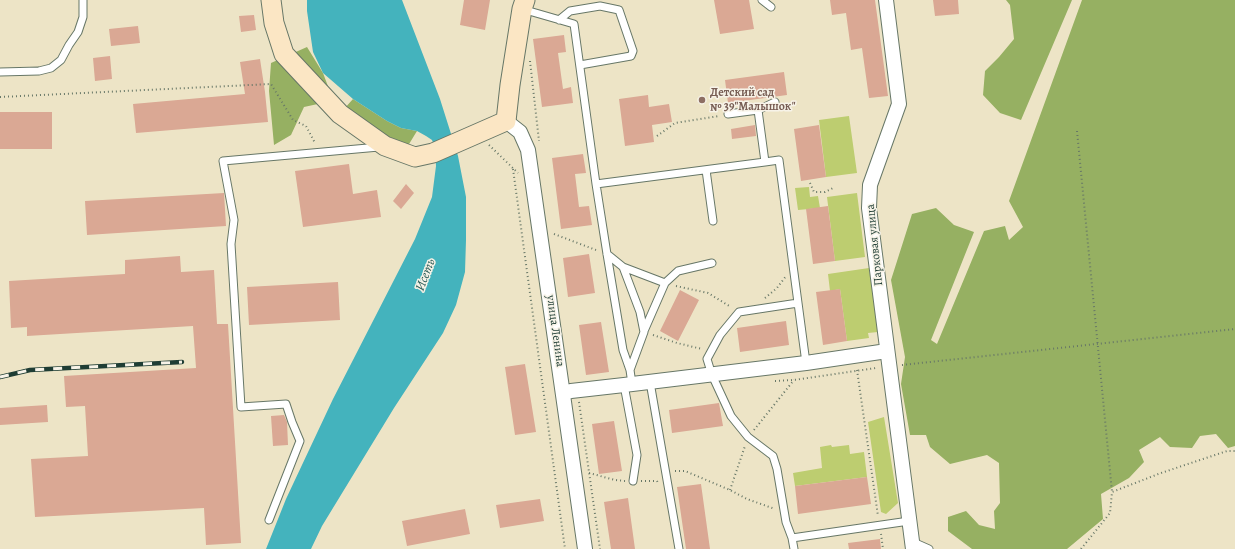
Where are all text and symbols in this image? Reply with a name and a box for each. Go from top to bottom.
place label: Детский сад № 39"Малышок" [710,86,795,114]
marker: Детский сад № 39"Малышок" [697,95,707,105]
street label: Парковая улица [864,203,886,287]
water label: Исеть [413,257,439,293]
street label: улица Ленина [543,294,567,368]

